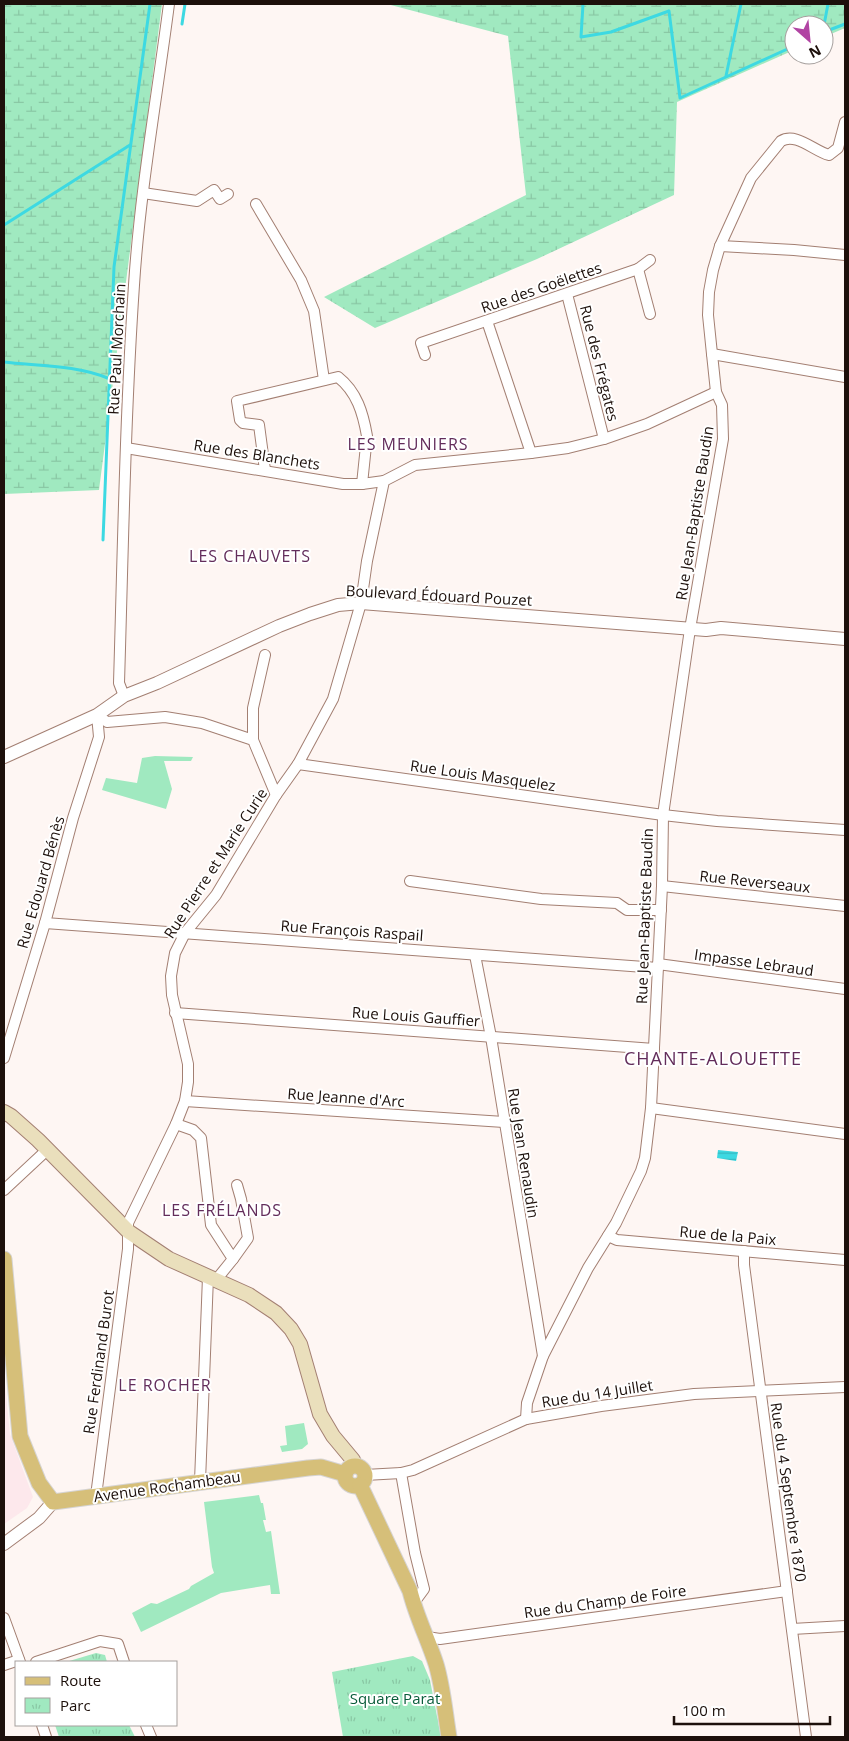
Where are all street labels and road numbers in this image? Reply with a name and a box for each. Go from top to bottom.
street label: Rue des Goëlettes [478,257,604,317]
street label: Rue Paul Morchain [103,283,129,415]
street label: Rue des Frégates [576,303,624,423]
street label: Rue Jean-Baptiste Baudin [670,424,718,602]
street label: Rue des Blanchets [192,434,322,474]
street label: Boulevard Édouard Pouzet [345,580,533,610]
street label: Rue Louis Masquelez [409,755,557,795]
street label: Rue Pierre et Marie Curie [159,784,271,942]
street label: Rue Edouard Bénès [12,813,68,951]
street label: Rue Jean-Baptiste Baudin [631,828,657,1004]
street label: Rue Reverseaux [699,865,812,897]
street label: Rue François Raspail [280,915,424,945]
street label: Impasse Lebraud [693,944,815,980]
street label: Rue Louis Gauffier [351,1002,481,1030]
street label: Rue Jeanne d'Arc [287,1083,405,1111]
street label: Rue Jean Renaudin [504,1087,544,1219]
street label: Rue de la Paix [679,1221,777,1249]
street label: Rue Ferdinand Burot [78,1289,118,1435]
street label: Rue du 14 Juillet [540,1374,654,1412]
street label: Rue du 4 Septembre 1870 [767,1401,811,1583]
street label: Avenue Rochambeau [92,1466,242,1506]
street label: Rue du Champ de Foire [523,1580,687,1622]

